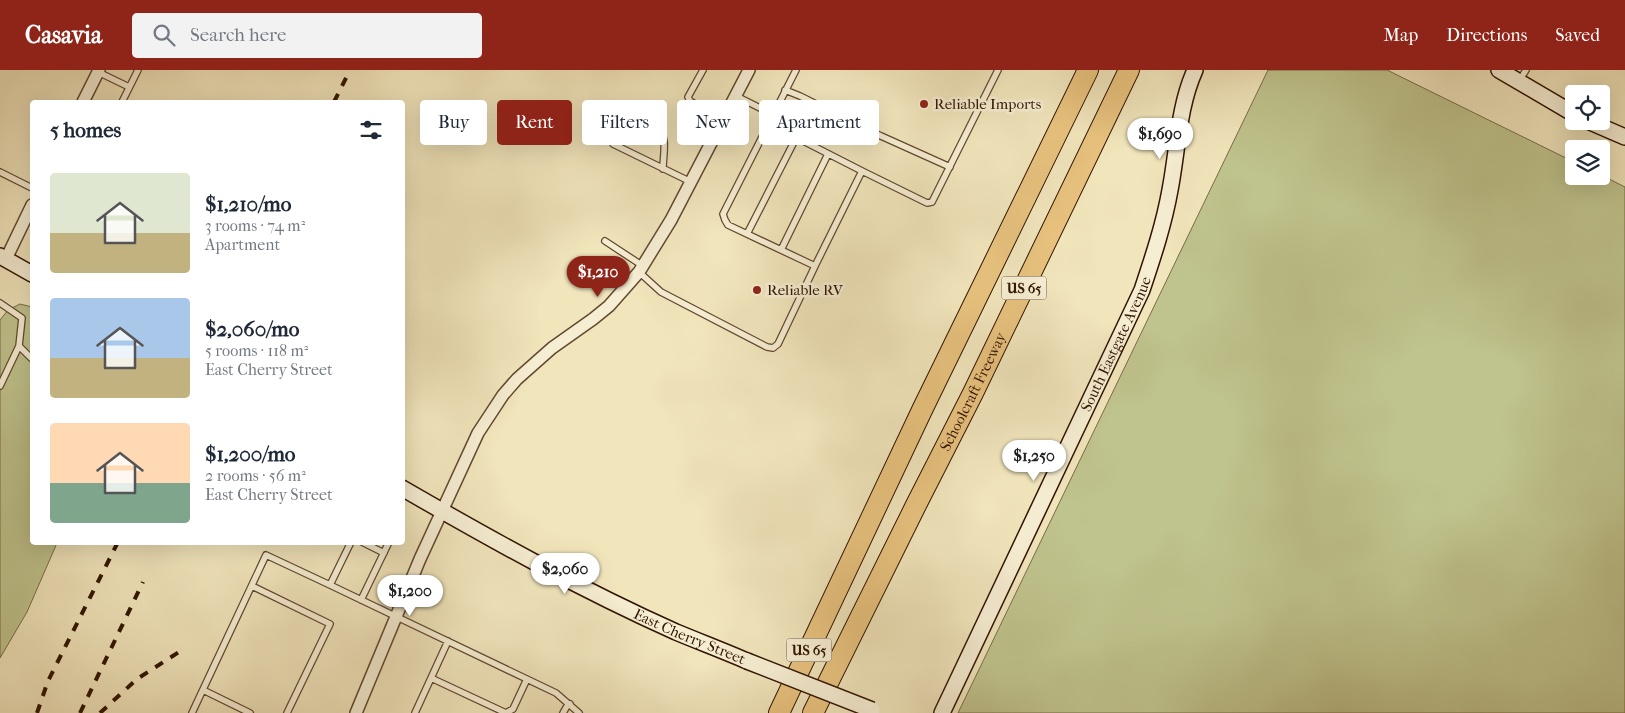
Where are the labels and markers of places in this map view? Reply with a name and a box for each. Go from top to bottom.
place label: Reliable Imports [934,95,1042,113]
marker: Reliable Imports [918,98,930,110]
pin: $1,690 [1119,118,1201,160]
pin: $1,210 [557,256,639,298]
place label: Reliable RV [767,281,844,299]
marker: Reliable RV [751,284,763,296]
pin: $1,250 [993,440,1075,482]
pin: $2,060 [524,552,606,595]
pin: $1,200 [369,574,451,617]

